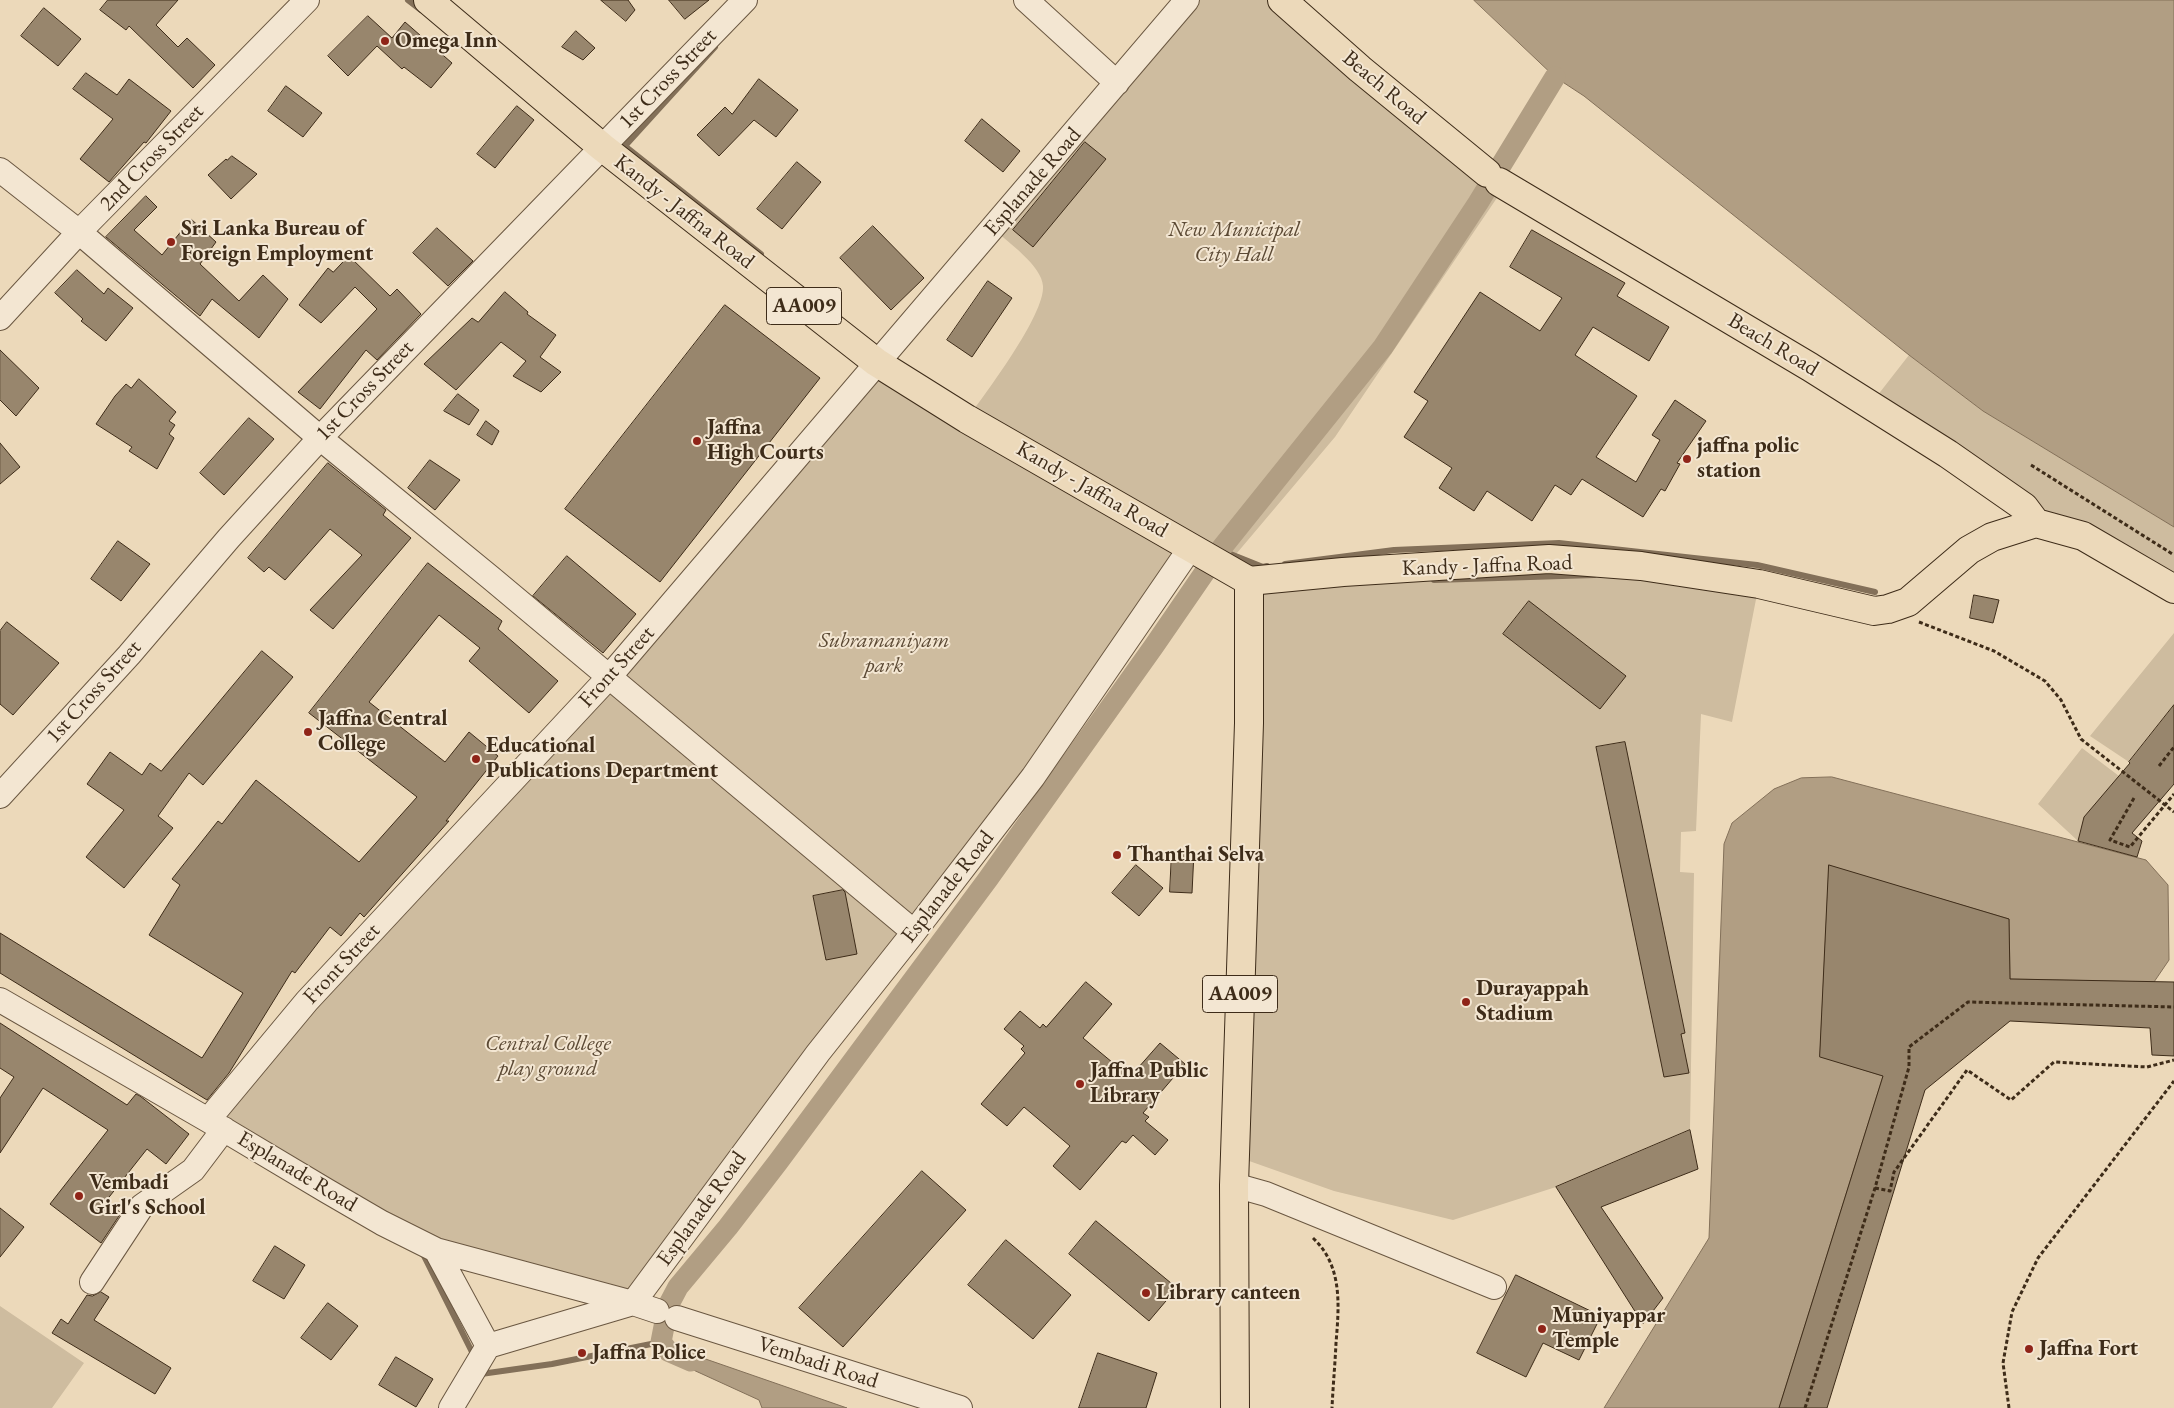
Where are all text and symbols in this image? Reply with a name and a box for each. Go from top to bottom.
street label: 1st Cross Street [613,23,723,135]
place label: Omega Inn [395,28,497,54]
marker: Omega Inn [379,35,391,47]
street label: Beach Road [1337,45,1431,131]
street label: 2nd Cross Street [94,99,210,217]
street label: Esplanade Road [979,122,1087,242]
street label: Kandy - Jaffna Road [609,149,759,275]
place label: Sri Lanka Bureau of Foreign Employment [181,216,373,268]
park label: New Municipal City Hall [1168,217,1300,268]
marker: Sri Lanka Bureau of Foreign Employment [165,236,177,248]
road number: AA009 [766,288,842,324]
street label: Beach Road [1723,308,1823,382]
street label: 1st Cross Street [310,335,420,447]
place label: Jaffna High Courts [707,415,824,466]
place label: jaffna polic station [1697,433,1799,484]
marker: Jaffna High Courts [691,435,703,447]
street label: Kandy - Jaffna Road [1011,436,1173,544]
marker: jaffna polic station [1681,453,1693,465]
street label: Kandy - Jaffna Road [1401,550,1573,582]
street label: Front Street [573,621,661,713]
park label: Subramaniyam park [819,628,949,679]
street label: 1st Cross Street [41,635,147,749]
place label: Jaffna Central College [318,706,447,758]
marker: Jaffna Central College [302,726,314,738]
place label: Educational Publications Department [486,733,718,784]
marker: Educational Publications Department [470,753,482,765]
street label: Esplanade Road [896,826,1000,948]
place label: Thanthai Selva [1127,842,1264,868]
marker: Thanthai Selva [1111,849,1123,861]
street label: Front Street [298,918,386,1010]
road number: AA009 [1202,976,1278,1012]
place label: Durayappah Stadium [1476,976,1589,1028]
marker: Durayappah Stadium [1460,996,1472,1008]
park label: Central College play ground [485,1031,611,1082]
place label: Jaffna Public Library [1090,1058,1208,1110]
marker: Jaffna Public Library [1074,1078,1086,1090]
street label: Esplanade Road [232,1126,362,1218]
street label: Esplanade Road [652,1147,752,1271]
place label: Vembadi Girl's School [89,1170,205,1222]
marker: Vembadi Girl's School [73,1190,85,1202]
place label: Library canteen [1156,1280,1300,1306]
marker: Library canteen [1140,1287,1152,1299]
place label: Muniyappar Temple [1552,1303,1665,1354]
marker: Muniyappar Temple [1536,1323,1548,1335]
street label: Vembadi Road [755,1331,881,1395]
place label: Jaffna Fort [2039,1336,2138,1362]
place label: Jaffna Police [592,1340,706,1366]
marker: Jaffna Fort [2023,1343,2035,1355]
marker: Jaffna Police [576,1347,588,1359]

